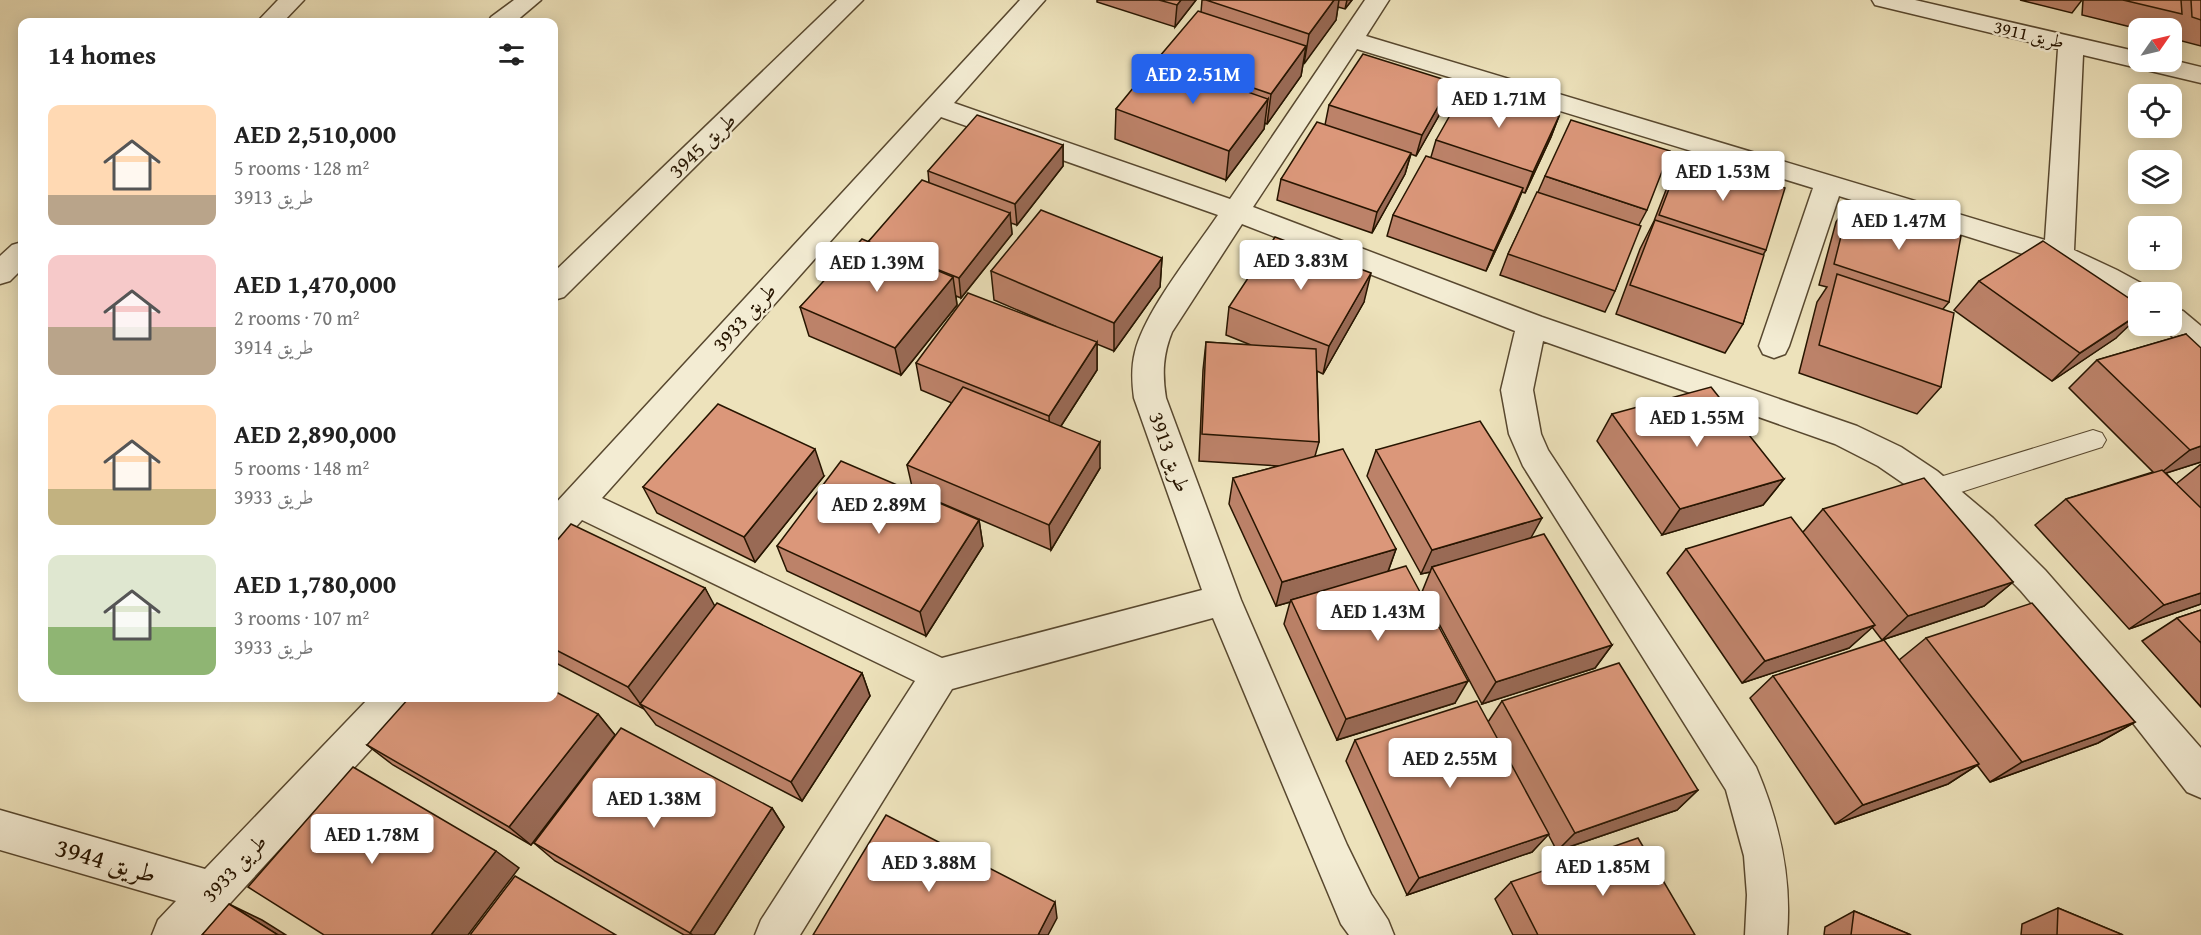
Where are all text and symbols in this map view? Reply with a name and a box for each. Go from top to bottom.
street label: طريق 3911 [1991,13,2067,55]
north arrow [2128,18,2182,72]
map controls [2128,18,2182,336]
text: 14 homes [48,35,156,74]
icon: filters [495,38,528,71]
pin: AED 2.51M [1124,54,1262,105]
text: AED 2.51M [1146,59,1240,88]
pin: AED 1.71M [1430,78,1568,129]
text: AED 1.71M [1452,83,1546,112]
button: locate [2128,84,2182,138]
street label: طريق 3945 [661,105,743,185]
text: AED 2,510,000 [234,114,396,153]
icon: home [96,129,168,201]
button: layers [2128,150,2182,204]
pin: AED 1.53M [1654,151,1792,202]
text: 5 rooms · 128 m² [234,153,369,182]
text: AED 1.53M [1676,156,1770,185]
text: طريق 3913 [234,182,314,211]
pin: AED 1.47M [1830,200,1968,251]
text: AED 1.47M [1852,205,1946,234]
button: + [2128,216,2182,270]
pin: AED 3.83M [1232,240,1370,291]
pin: AED 1.39M [808,242,946,293]
text: AED 3.83M [1254,245,1348,274]
text: AED 1.39M [830,247,924,276]
text: AED 1,470,000 [234,264,396,303]
street label: طريق 3933 [705,276,783,358]
icon: home [96,279,168,351]
button: − [2128,282,2182,336]
text: 2 rooms · 70 m² [234,303,360,332]
text: طريق 3914 [234,332,314,361]
pin: AED 1.55M [1628,397,1766,448]
text: AED 1.55M [1650,402,1744,431]
street label: طريق 3913 [1141,407,1199,497]
text: AED 2,890,000 [234,414,396,453]
icon: home [96,429,168,501]
text: 5 rooms · 148 m² [234,453,369,482]
text: طريق 3933 [234,482,314,511]
pin: AED 2.89M [810,484,948,535]
text: AED 2.89M [832,489,926,518]
text: AED 1,780,000 [234,564,396,603]
icon: home [96,579,168,651]
pin: AED 1.43M [1309,591,1447,642]
text: AED 1.43M [1331,596,1425,625]
text: 3 rooms · 107 m² [234,603,369,632]
text: طريق 3933 [234,632,314,661]
pin: AED 2.55M [1381,738,1519,789]
text: AED 2.55M [1403,743,1497,772]
pin: AED 1.38M [585,778,723,829]
text: AED 1.38M [607,783,701,812]
pin: AED 1.78M [303,814,441,865]
text: AED 1.78M [325,819,419,848]
street label: طريق 3944 [51,827,161,893]
street label: طريق 3933 [194,827,274,909]
pin: AED 3.88M [860,842,998,893]
pin: AED 1.85M [1534,846,1672,897]
text: AED 3.88M [882,847,976,876]
text: AED 1.85M [1556,851,1650,880]

